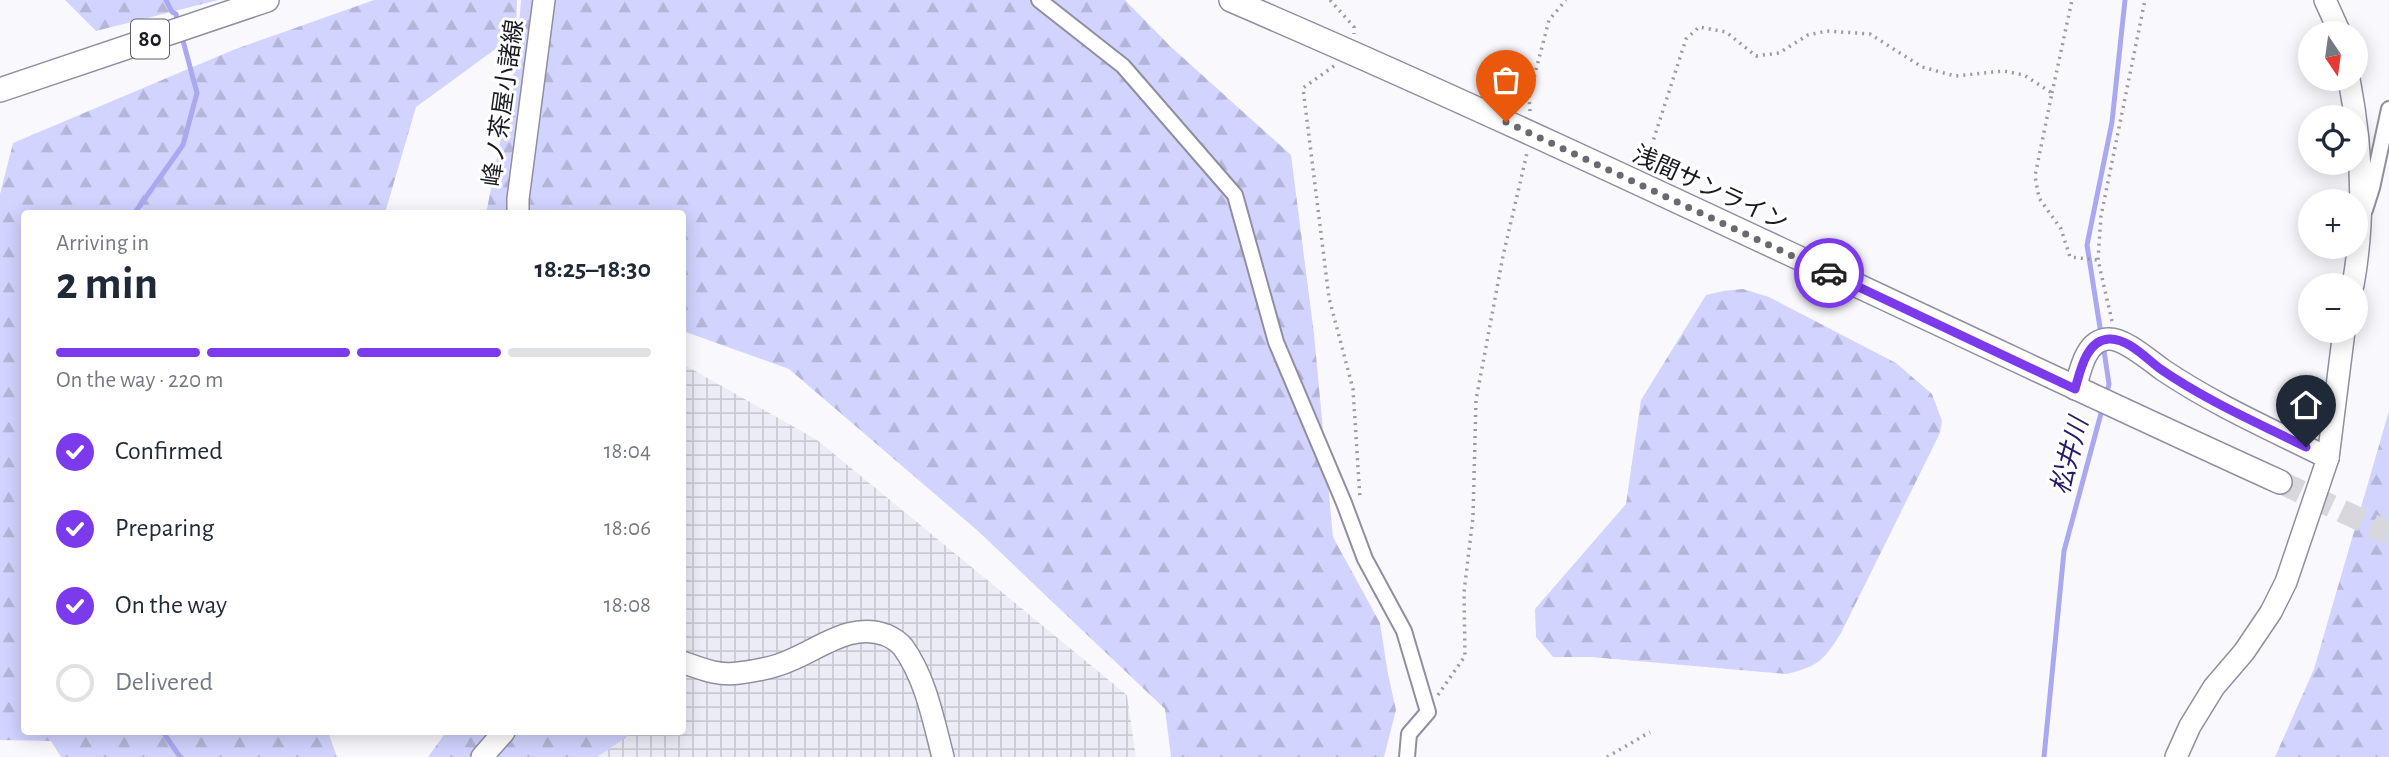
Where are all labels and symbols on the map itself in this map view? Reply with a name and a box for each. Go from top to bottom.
street label: 峰ノ茶屋小諸線 [478,18,528,188]
road number: 80 [131,20,169,58]
north arrow [2298,21,2368,91]
pin [1476,50,1536,122]
street label: 浅間サンライン [1629,141,1792,235]
courier [1794,238,1864,308]
pin [2276,375,2336,447]
water label: 松井川 [2046,412,2093,497]

